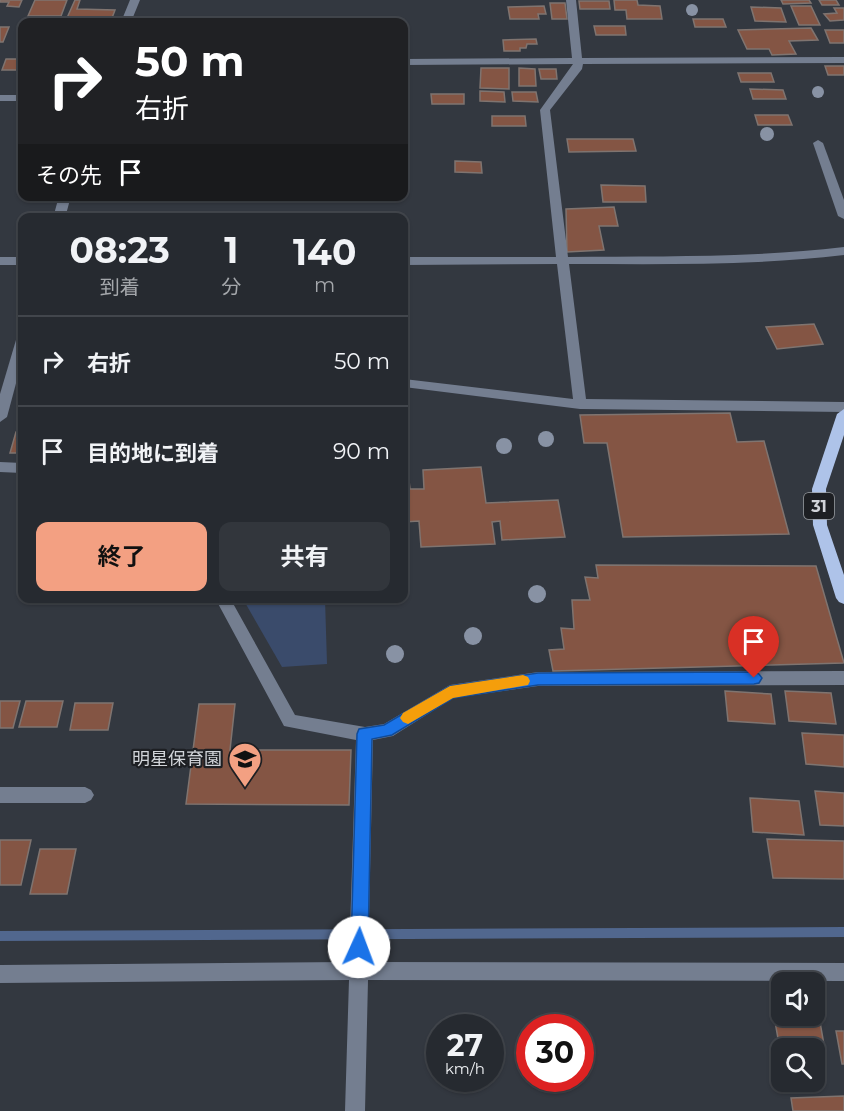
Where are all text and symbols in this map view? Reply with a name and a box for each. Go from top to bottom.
text: 50 m [135,35,244,87]
icon: right [36,42,114,120]
text: 右折 [135,92,189,125]
icon: arrive [114,156,147,189]
text: その先 [36,162,102,189]
text: 08:23 [70,228,170,272]
text: 1 [224,228,238,272]
text: 140 [293,230,356,274]
text: m [314,273,335,297]
text: 到着 [100,275,140,299]
text: 分 [221,275,241,299]
icon: right [36,345,69,378]
text: 50 m [334,348,390,375]
text: 右折 [87,350,131,377]
icon: arrive [36,435,69,468]
text: 90 m [333,438,390,465]
text: 目的地に到着 [87,440,219,467]
road number: 31 [804,493,834,519]
button: 終了 [36,522,207,591]
button: 共有 [219,522,390,591]
pin [728,616,779,678]
icon: arrive [737,625,770,658]
school or university icon: 明星保育園 [227,741,263,788]
place label: 明星保育園 [132,748,222,770]
position arrow [327,915,391,979]
map controls [771,972,825,1092]
button: sound [771,972,825,1026]
speed limit sign: 30 [516,1014,594,1092]
text: 27 [447,1027,483,1064]
button: search [771,1038,825,1092]
text: km/h [445,1059,485,1078]

